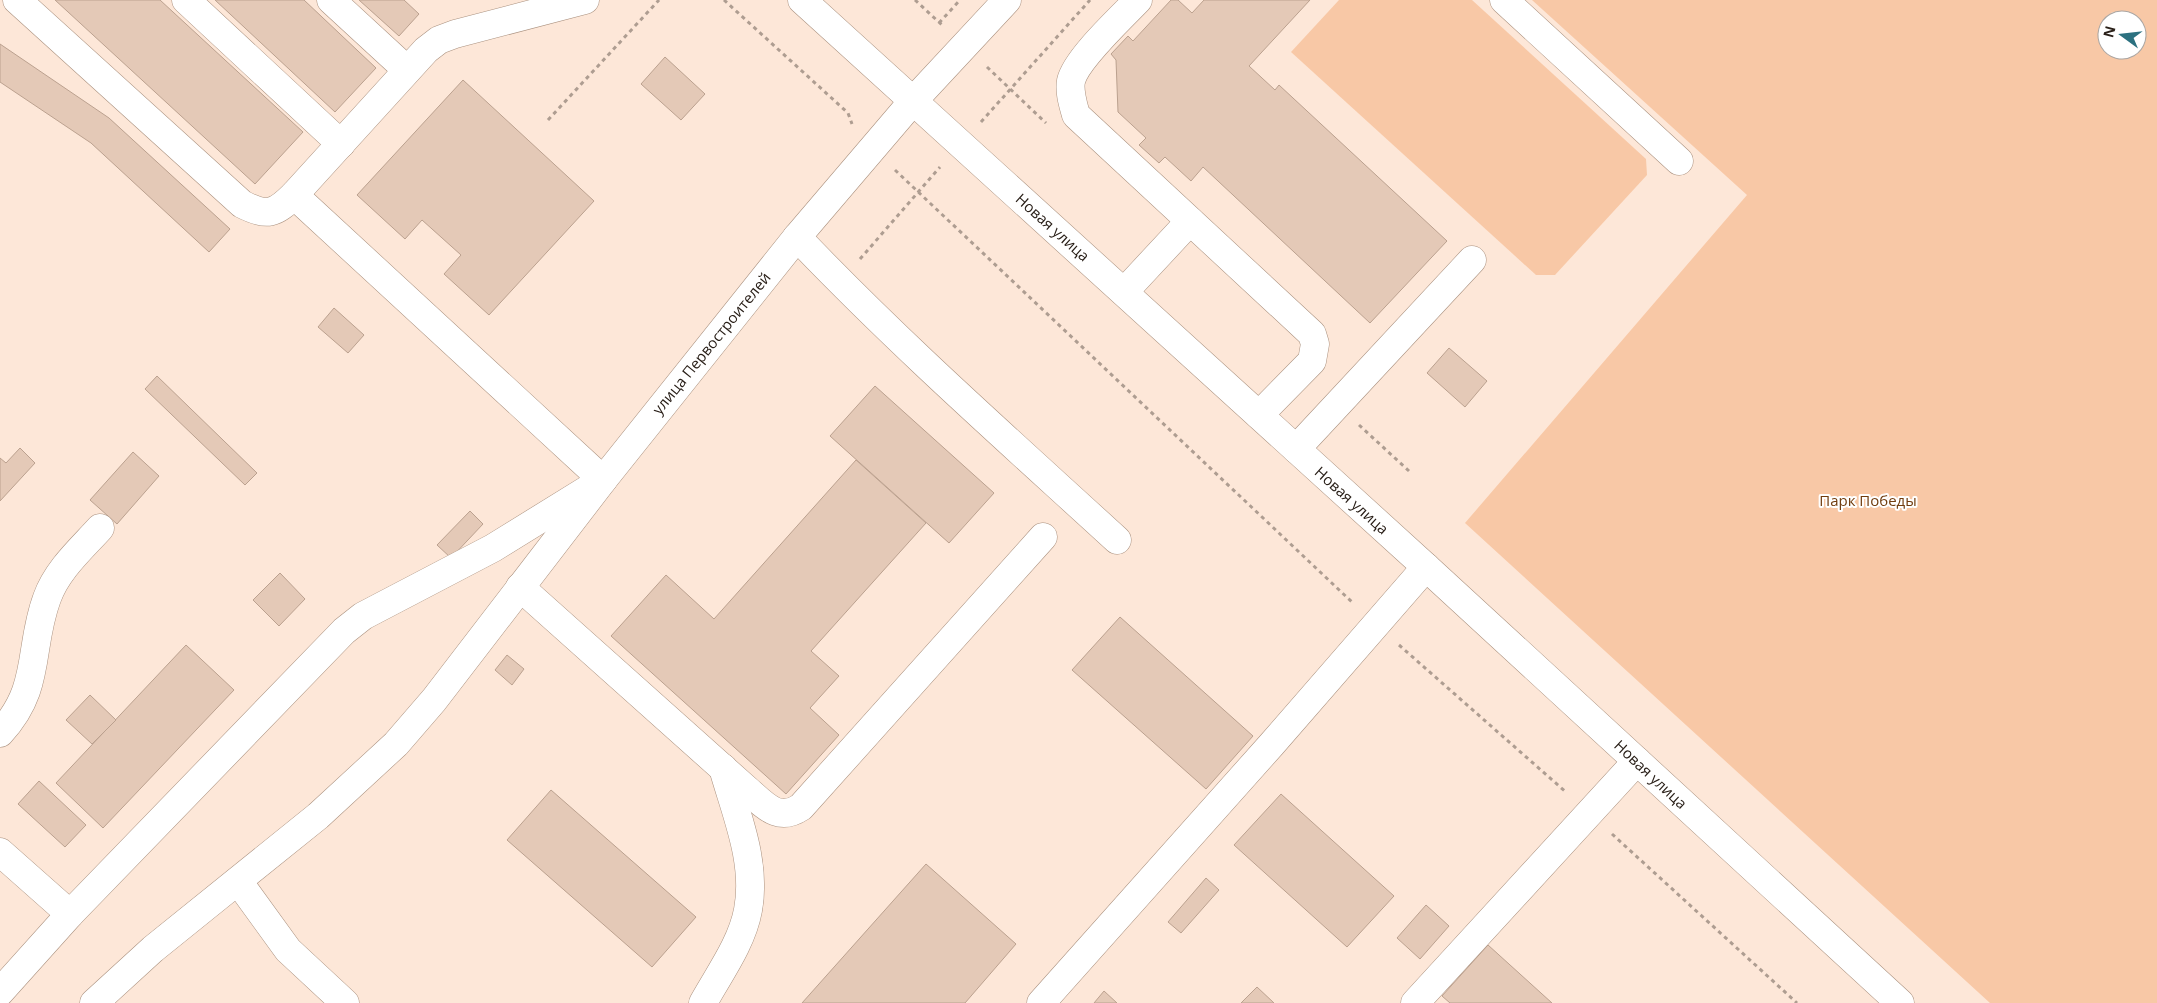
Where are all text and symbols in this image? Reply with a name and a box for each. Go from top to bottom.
north arrow [2097,10,2147,60]
text: N [2098,24,2120,39]
street label: Новая улица [1012,189,1094,265]
street label: улица Первостроителей [647,268,775,418]
street label: Новая улица [1311,462,1393,538]
park label: Парк Победы [1819,490,1917,510]
street label: Новая улица [1610,735,1692,813]

